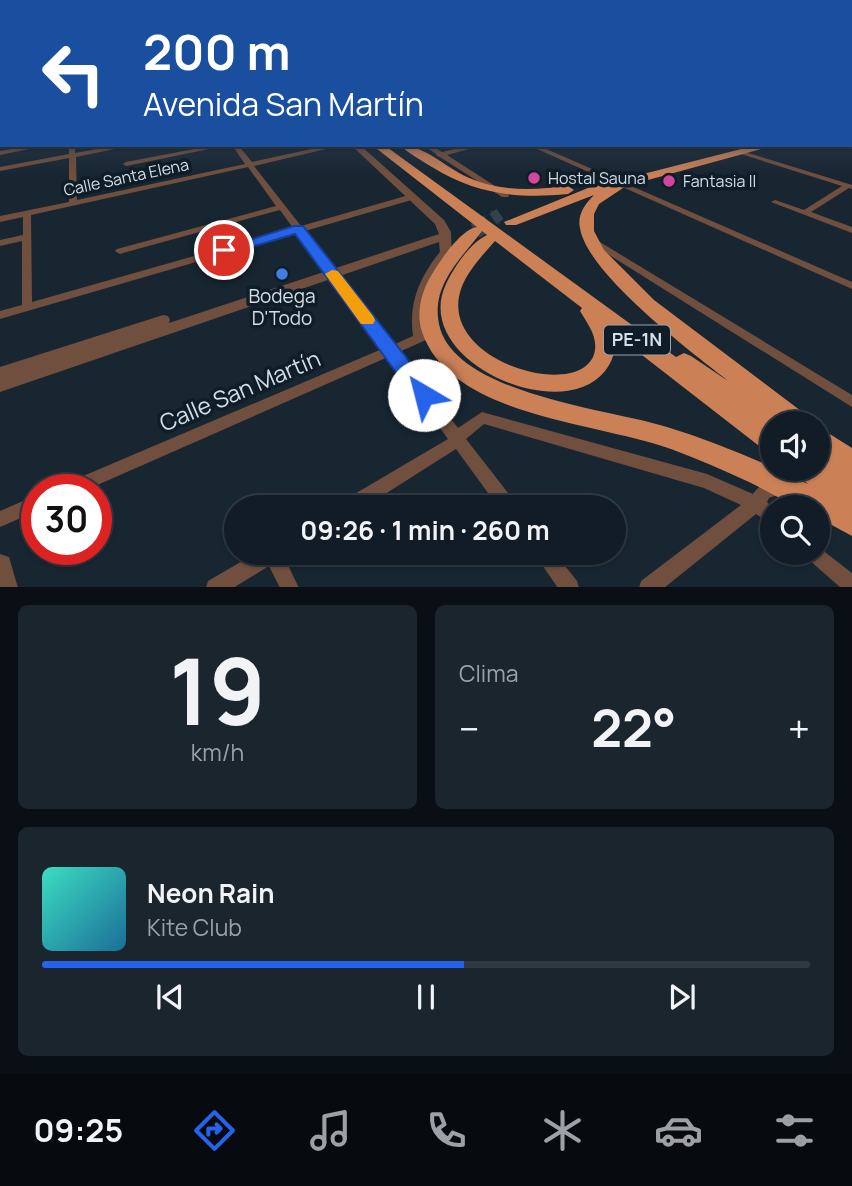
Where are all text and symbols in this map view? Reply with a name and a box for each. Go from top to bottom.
text: 200 m [143,18,291,85]
icon: left [28,28,119,119]
text: Avenida San Martín [143,82,424,126]
street label: Calle Santa Elena [61,153,191,201]
place label: Hostal Sauna [548,167,646,189]
marker: Hostal Sauna [526,170,542,186]
place label: Fantasia II [683,170,756,192]
marker: Fantasia II [661,173,677,189]
pin [194,220,254,280]
icon: arrive [205,231,243,269]
marker: Bodega D'Todo [274,266,290,282]
place label: Bodega D'Todo [248,283,316,331]
road number: PE-1N [604,326,670,354]
street label: Calle San Martín [154,342,325,438]
position arrow [387,358,461,432]
map controls [760,411,830,565]
button: sound [760,411,830,481]
speed limit sign: 30 [21,474,112,565]
button: search [760,495,830,565]
text: 09:26 · 1 min · 260 m [300,512,550,548]
text: 19 [169,628,266,752]
text: Clima [459,657,518,689]
text: 22° [591,692,676,763]
text: − [459,702,480,754]
text: + [788,702,810,754]
text: km/h [191,736,244,768]
text: Neon Rain [147,875,275,911]
text: Kite Club [147,911,242,943]
icon: previous [151,978,189,1016]
icon: pause [407,978,445,1016]
icon: next [663,978,701,1016]
icon: directions [190,1106,239,1155]
icon: music [306,1106,355,1155]
icon: phone [422,1106,471,1155]
icon: climate [538,1106,587,1155]
icon: car [654,1106,703,1155]
icon: filters [770,1106,819,1155]
text: 09:25 [33,1108,123,1152]

